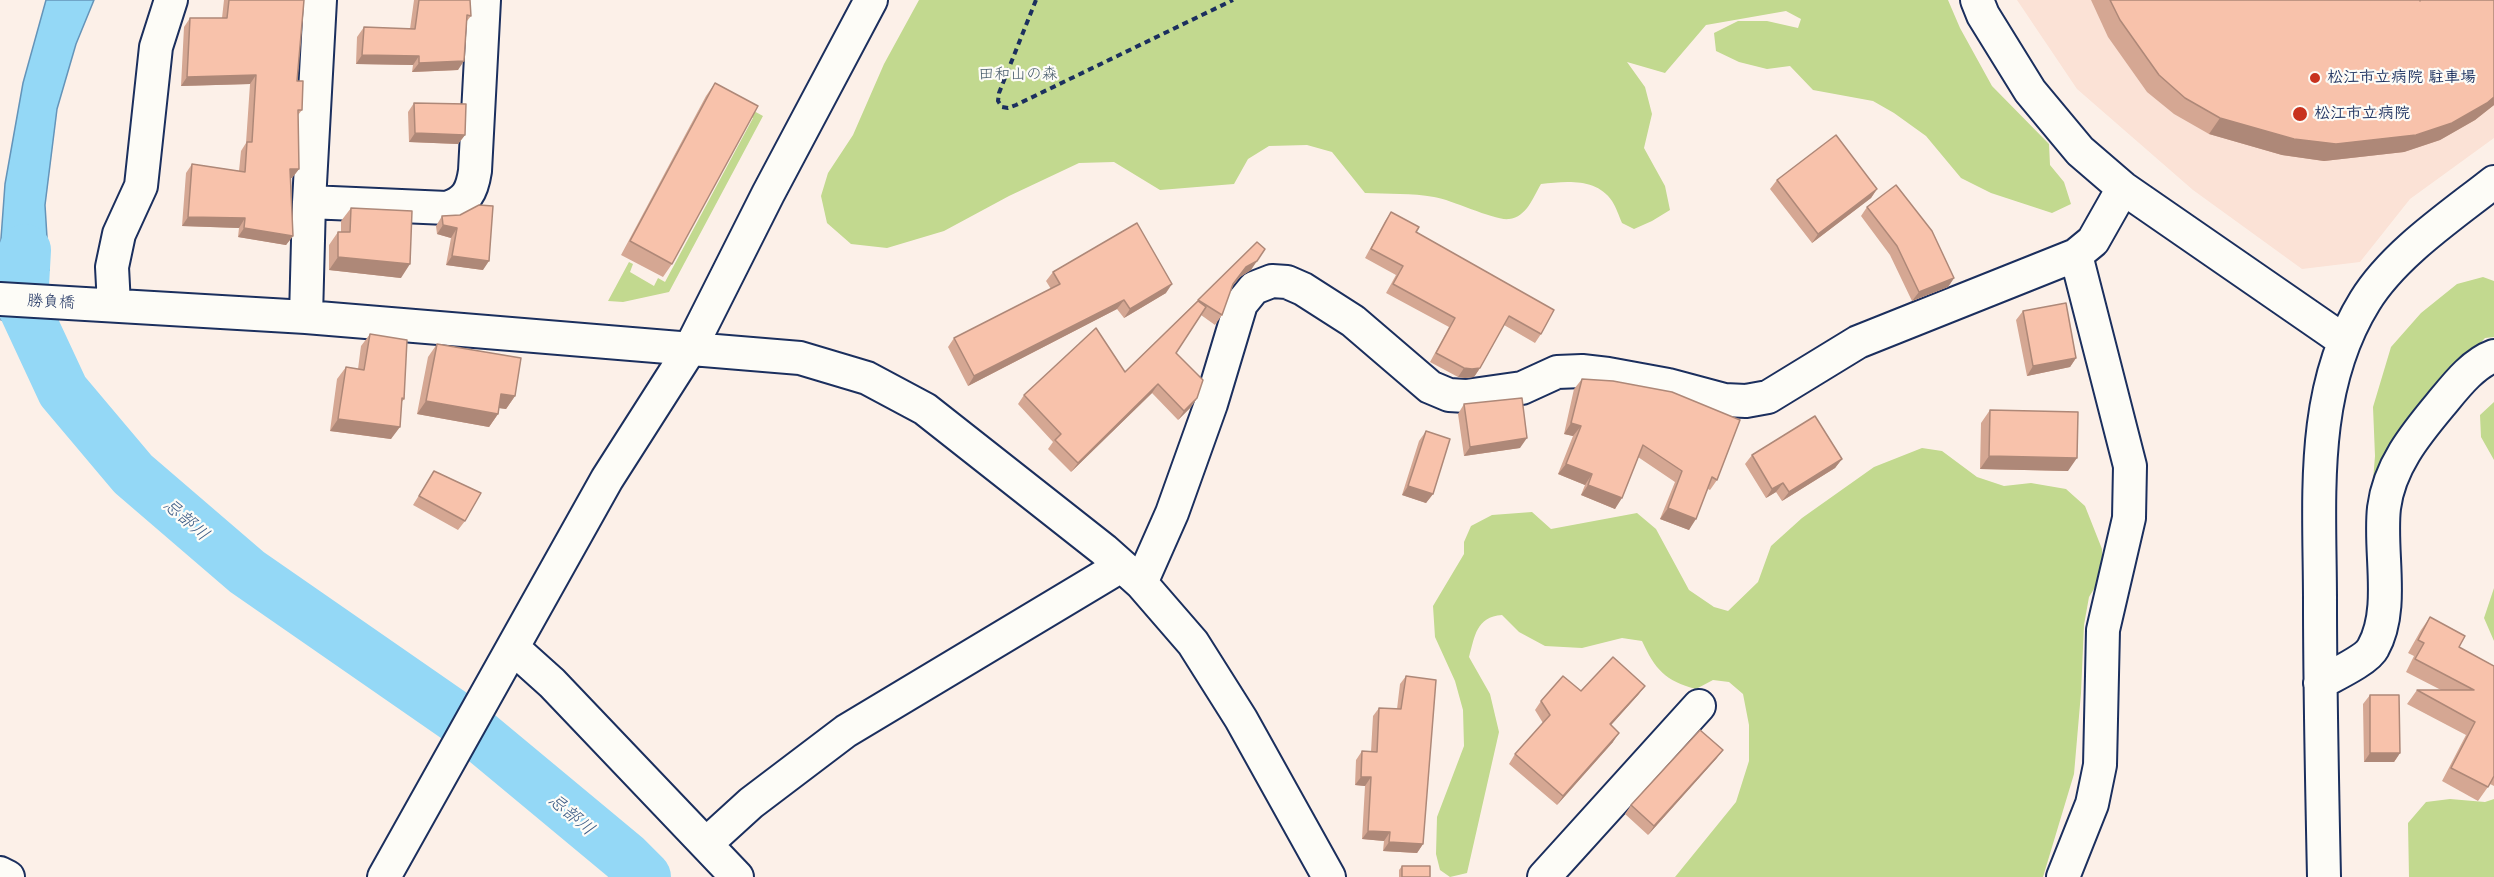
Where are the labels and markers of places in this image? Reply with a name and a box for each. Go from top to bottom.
place label: 松江市立病院 駐車場 [2327,68,2476,88]
marker: 松江市立病院 駐車場 [2308,71,2322,85]
place label: 松江市立病院 [2314,104,2410,124]
marker: 松江市立病院 [2291,105,2309,123]

